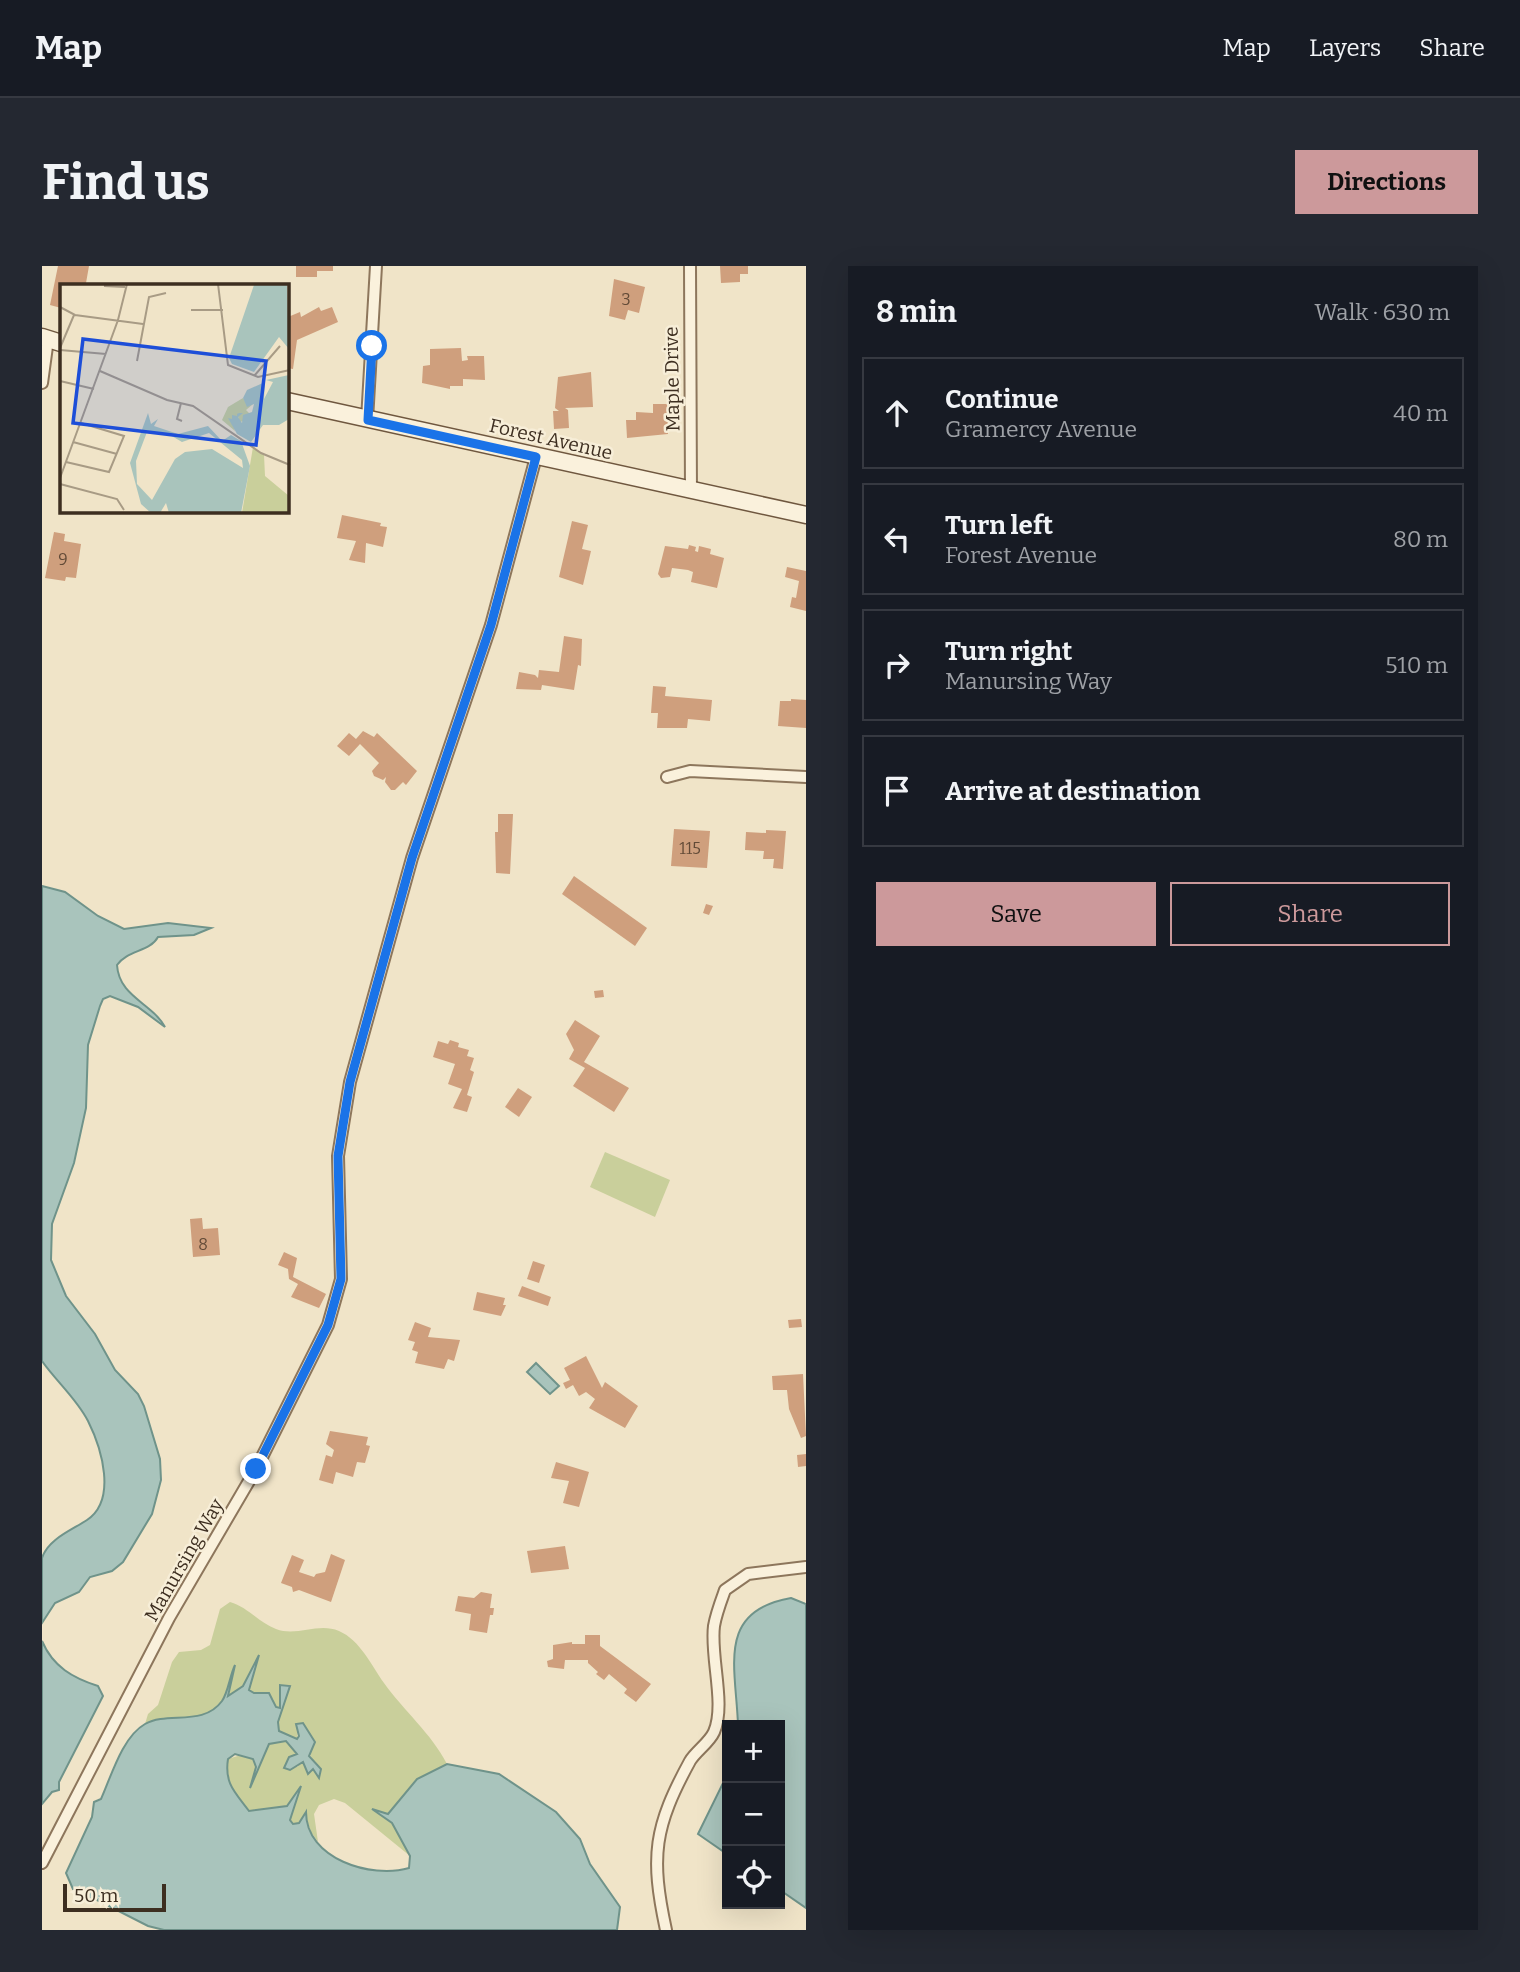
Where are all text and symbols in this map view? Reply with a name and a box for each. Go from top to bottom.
text: Map [35,28,102,68]
text: Map [1223,34,1271,62]
text: Layers [1309,34,1381,62]
text: Share [1419,34,1485,62]
button: Directions [1295,150,1478,214]
text: Find us [42,153,210,212]
inset map [60,284,289,513]
house number: 3 [621,290,631,309]
text: 8 min [876,294,957,330]
text: Walk · 630 m [1314,298,1450,326]
street label: Maple Drive [660,326,684,432]
route start [356,330,387,361]
text: Continue [945,384,1059,415]
icon: ahead [878,394,916,432]
text: 40 m [1393,399,1448,427]
street label: Forest Avenue [487,414,615,464]
text: Gramercy Avenue [945,415,1137,443]
text: Turn left [945,510,1053,541]
icon: left [878,520,916,558]
text: 80 m [1393,525,1448,553]
text: Forest Avenue [945,541,1097,569]
house number: 9 [58,550,68,569]
text: Turn right [945,636,1072,667]
icon: right [878,646,916,684]
text: 510 m [1385,651,1448,679]
text: Manursing Way [945,667,1112,695]
icon: arrive [878,772,916,810]
text: Arrive at destination [945,776,1200,807]
house number: 115 [679,839,701,858]
button: Save [876,882,1156,946]
button: Share [1170,882,1450,946]
house number: 8 [198,1235,208,1254]
route end [240,1453,271,1484]
street label: Manursing Way [140,1494,229,1625]
map controls [722,1720,785,1909]
button: + [722,1720,785,1783]
button: − [722,1783,785,1846]
button: locate [722,1846,785,1909]
scale bar [63,1881,166,1913]
text: 50 m [74,1884,118,1907]

